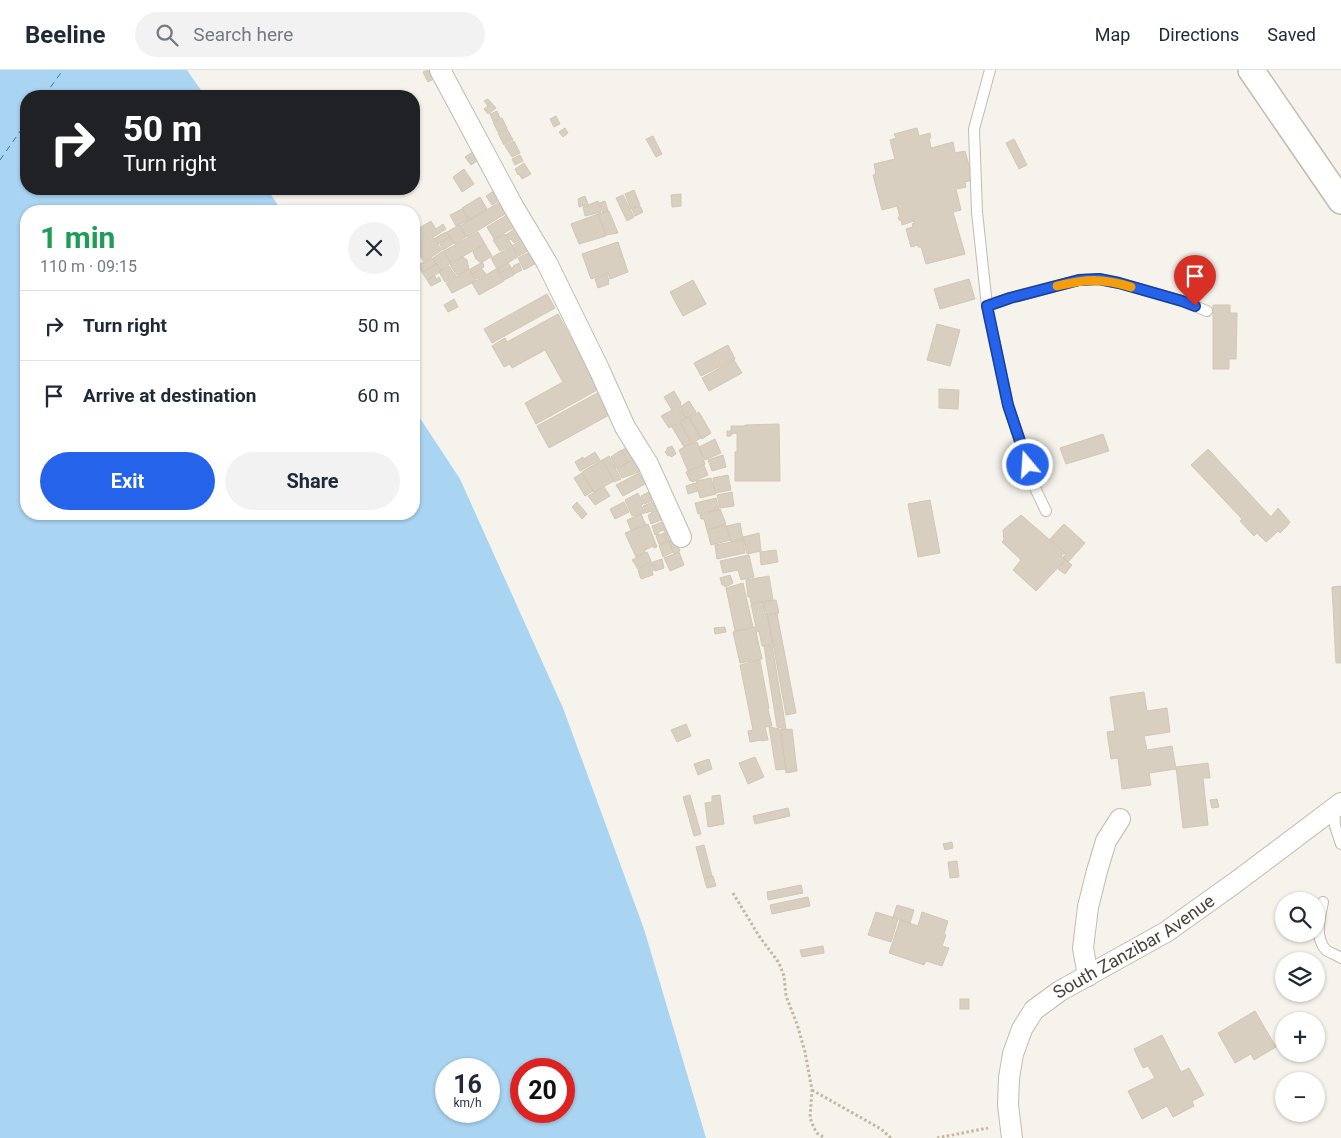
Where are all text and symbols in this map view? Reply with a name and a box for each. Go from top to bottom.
search box [135,12,485,57]
text: Beeline [25,21,105,49]
icon: search [153,21,181,49]
text: Search here [193,23,293,46]
text: Map [1095,24,1130,45]
text: Directions [1158,24,1239,45]
text: Saved [1267,24,1316,45]
text: 50 m [123,109,202,150]
icon: right [40,110,105,175]
text: Turn right [123,151,217,176]
text: 1 min [40,220,115,255]
button: close [348,222,400,274]
pin [1174,255,1216,306]
text: 110 m · 09:15 [40,257,137,276]
icon: arrive [1181,262,1209,290]
icon: right [40,312,68,340]
text: Turn right [83,314,167,337]
text: 50 m [357,314,400,337]
icon: arrive [40,382,68,410]
text: Arrive at destination [83,384,256,407]
text: 60 m [357,384,400,407]
position arrow [1001,438,1053,490]
button: Exit [40,452,215,510]
button: Share [225,452,400,510]
street label: South Zanzibar Avenue [1049,890,1218,1003]
map controls [1275,892,1325,1122]
button: search [1275,892,1325,942]
button: layers [1275,952,1325,1002]
button: + [1275,1012,1325,1062]
speed limit sign: 20 [510,1058,575,1123]
text: 16 [453,1070,482,1099]
button: − [1275,1072,1325,1122]
text: km/h [453,1096,482,1110]

